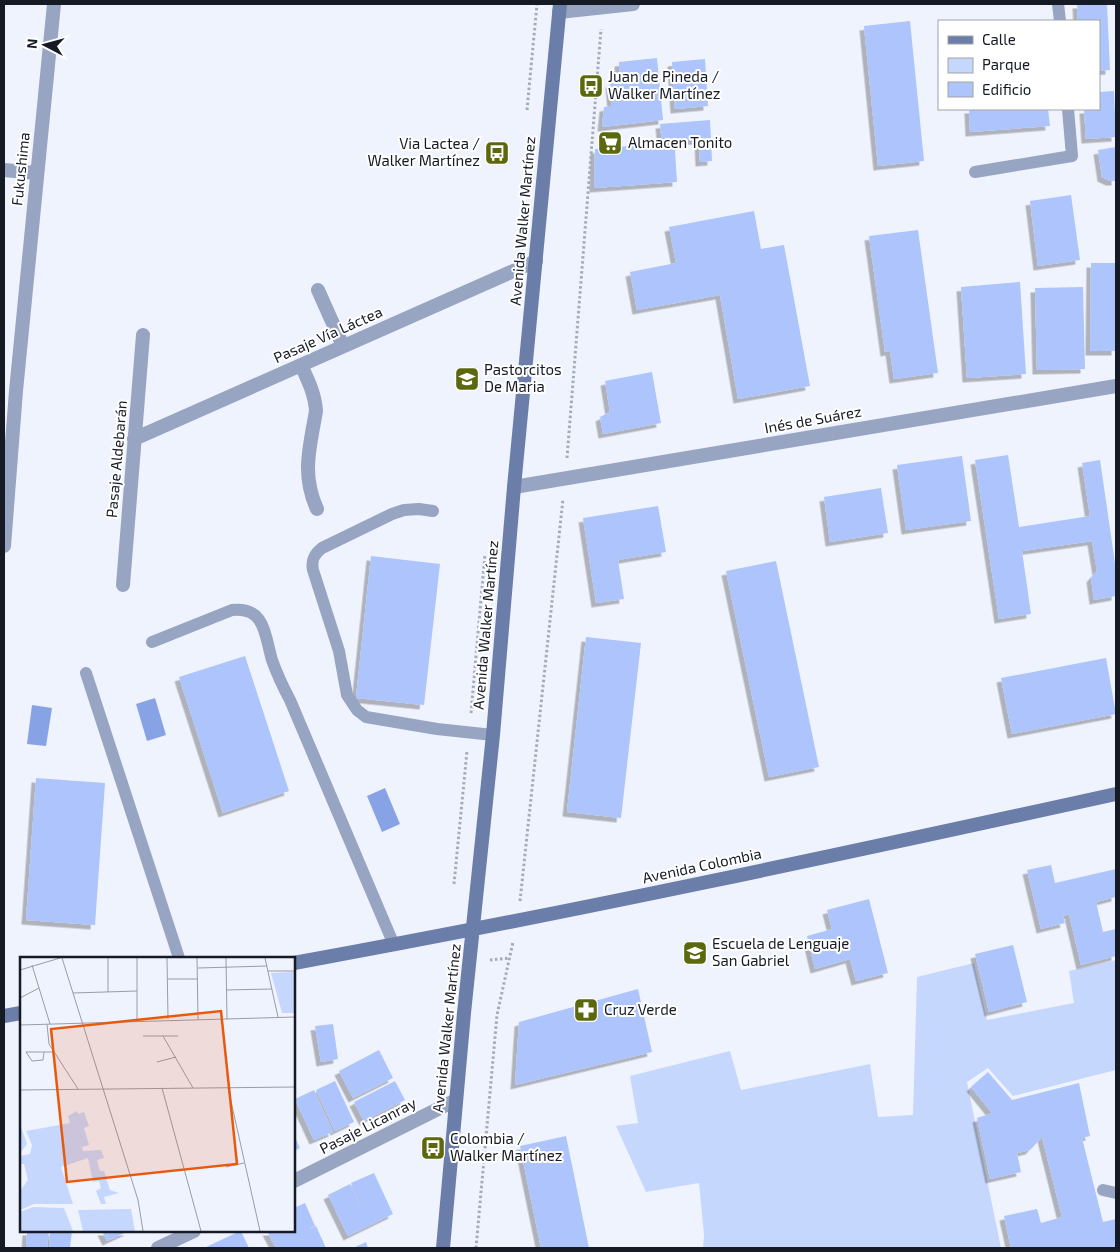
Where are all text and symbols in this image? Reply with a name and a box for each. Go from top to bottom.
north arrow [20,20,70,70]
legend [938,20,1100,110]
text: Calle [982,30,1016,48]
text: N [23,38,41,50]
text: Parque [982,55,1030,73]
place label: Juan de Pineda / Walker Martínez [608,67,721,102]
bus stop icon: Juan de Pineda / Walker Martínez [578,73,604,99]
text: Edificio [982,80,1031,98]
supermarket icon: Almacen Tonito [597,130,623,156]
street label: Fukushima [7,131,33,207]
place label: Almacen Tonito [628,133,732,151]
place label: Via Lactea / Walker Martínez [367,134,480,169]
street label: Avenida Walker Martínez [506,136,538,306]
bus stop icon: Via Lactea / Walker Martínez [484,140,510,166]
street label: Pasaje Vía Láctea [270,302,385,367]
place label: Pastorcitos De Maria [484,360,562,395]
school or university icon: Pastorcitos De Maria [454,366,480,392]
street label: Pasaje Aldebarán [102,399,131,518]
street label: Inés de Suárez [763,402,863,436]
street label: Avenida Walker Martínez [469,540,501,710]
street label: Avenida Colombia [641,844,763,886]
place label: Escuela de Lenguaje San Gabriel [712,934,849,969]
school or university icon: Escuela de Lenguaje San Gabriel [682,940,708,966]
street label: Avenida Walker Martínez [428,942,464,1113]
inset map [20,957,295,1232]
pharmacy icon: Cruz Verde [573,997,599,1023]
place label: Cruz Verde [604,1000,677,1018]
street label: Pasaje Licanray [316,1093,419,1158]
place label: Colombia / Walker Martínez [450,1129,563,1164]
bus stop icon: Colombia / Walker Martínez [420,1135,446,1161]

